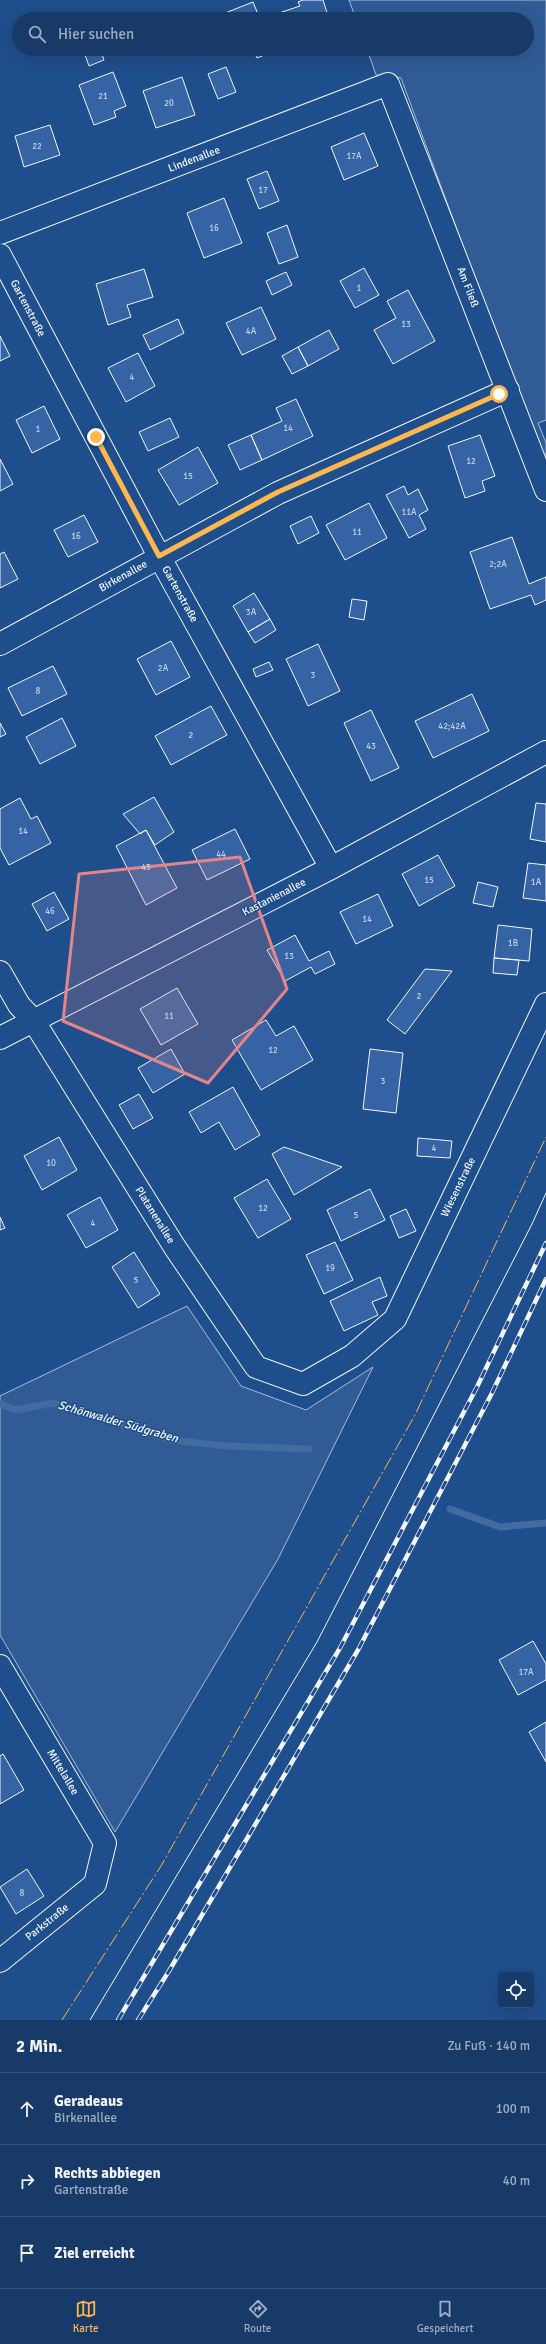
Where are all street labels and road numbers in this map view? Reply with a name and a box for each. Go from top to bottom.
street label: Lindenallee [166,143,222,175]
street label: Am Fließ [454,265,482,309]
street label: Gartenstraße [8,277,48,339]
street label: Birkenallee [97,557,149,595]
street label: Gartenstraße [159,563,201,625]
street label: Kastanienallee [240,875,308,919]
street label: Wiesenstraße [438,1155,478,1219]
street label: Platanenallee [132,1184,178,1246]
street label: Mittelallee [44,1747,82,1797]
street label: Parkstraße [23,1901,71,1943]

